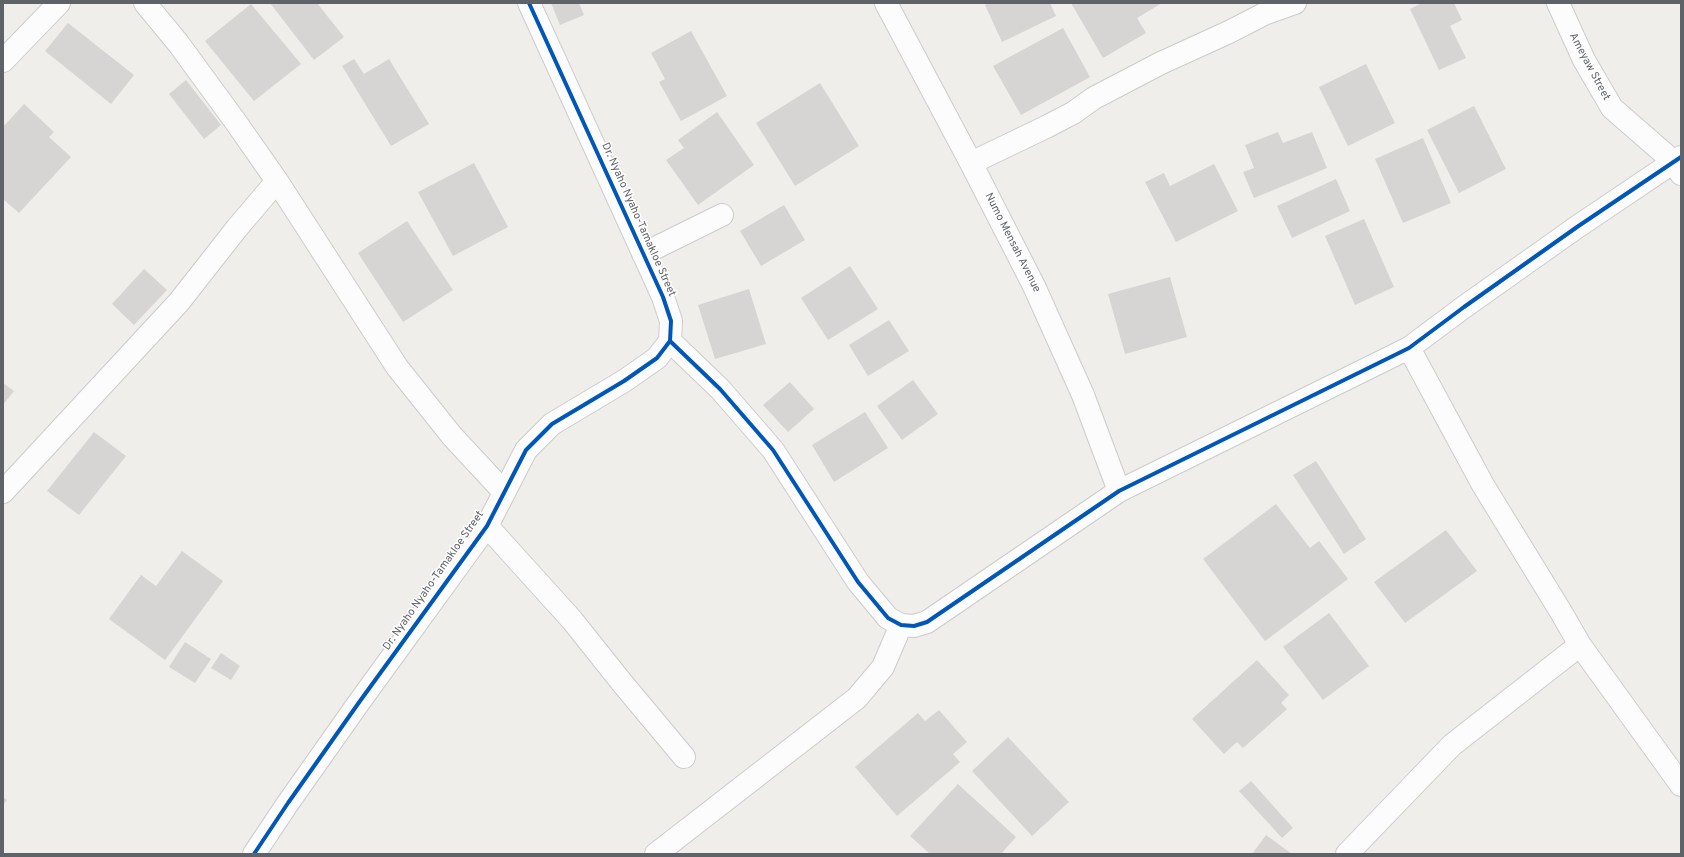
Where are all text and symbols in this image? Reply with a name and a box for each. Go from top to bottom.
street label: Ameyaw Street [1566,31,1612,103]
street label: Dr. Nyaho Nyaho-Tamakloe Street [598,141,678,299]
street label: Numo Mensah Avenue [981,191,1043,295]
street label: Dr. Nyaho Nyaho-Tamakloe Street [381,509,487,653]

